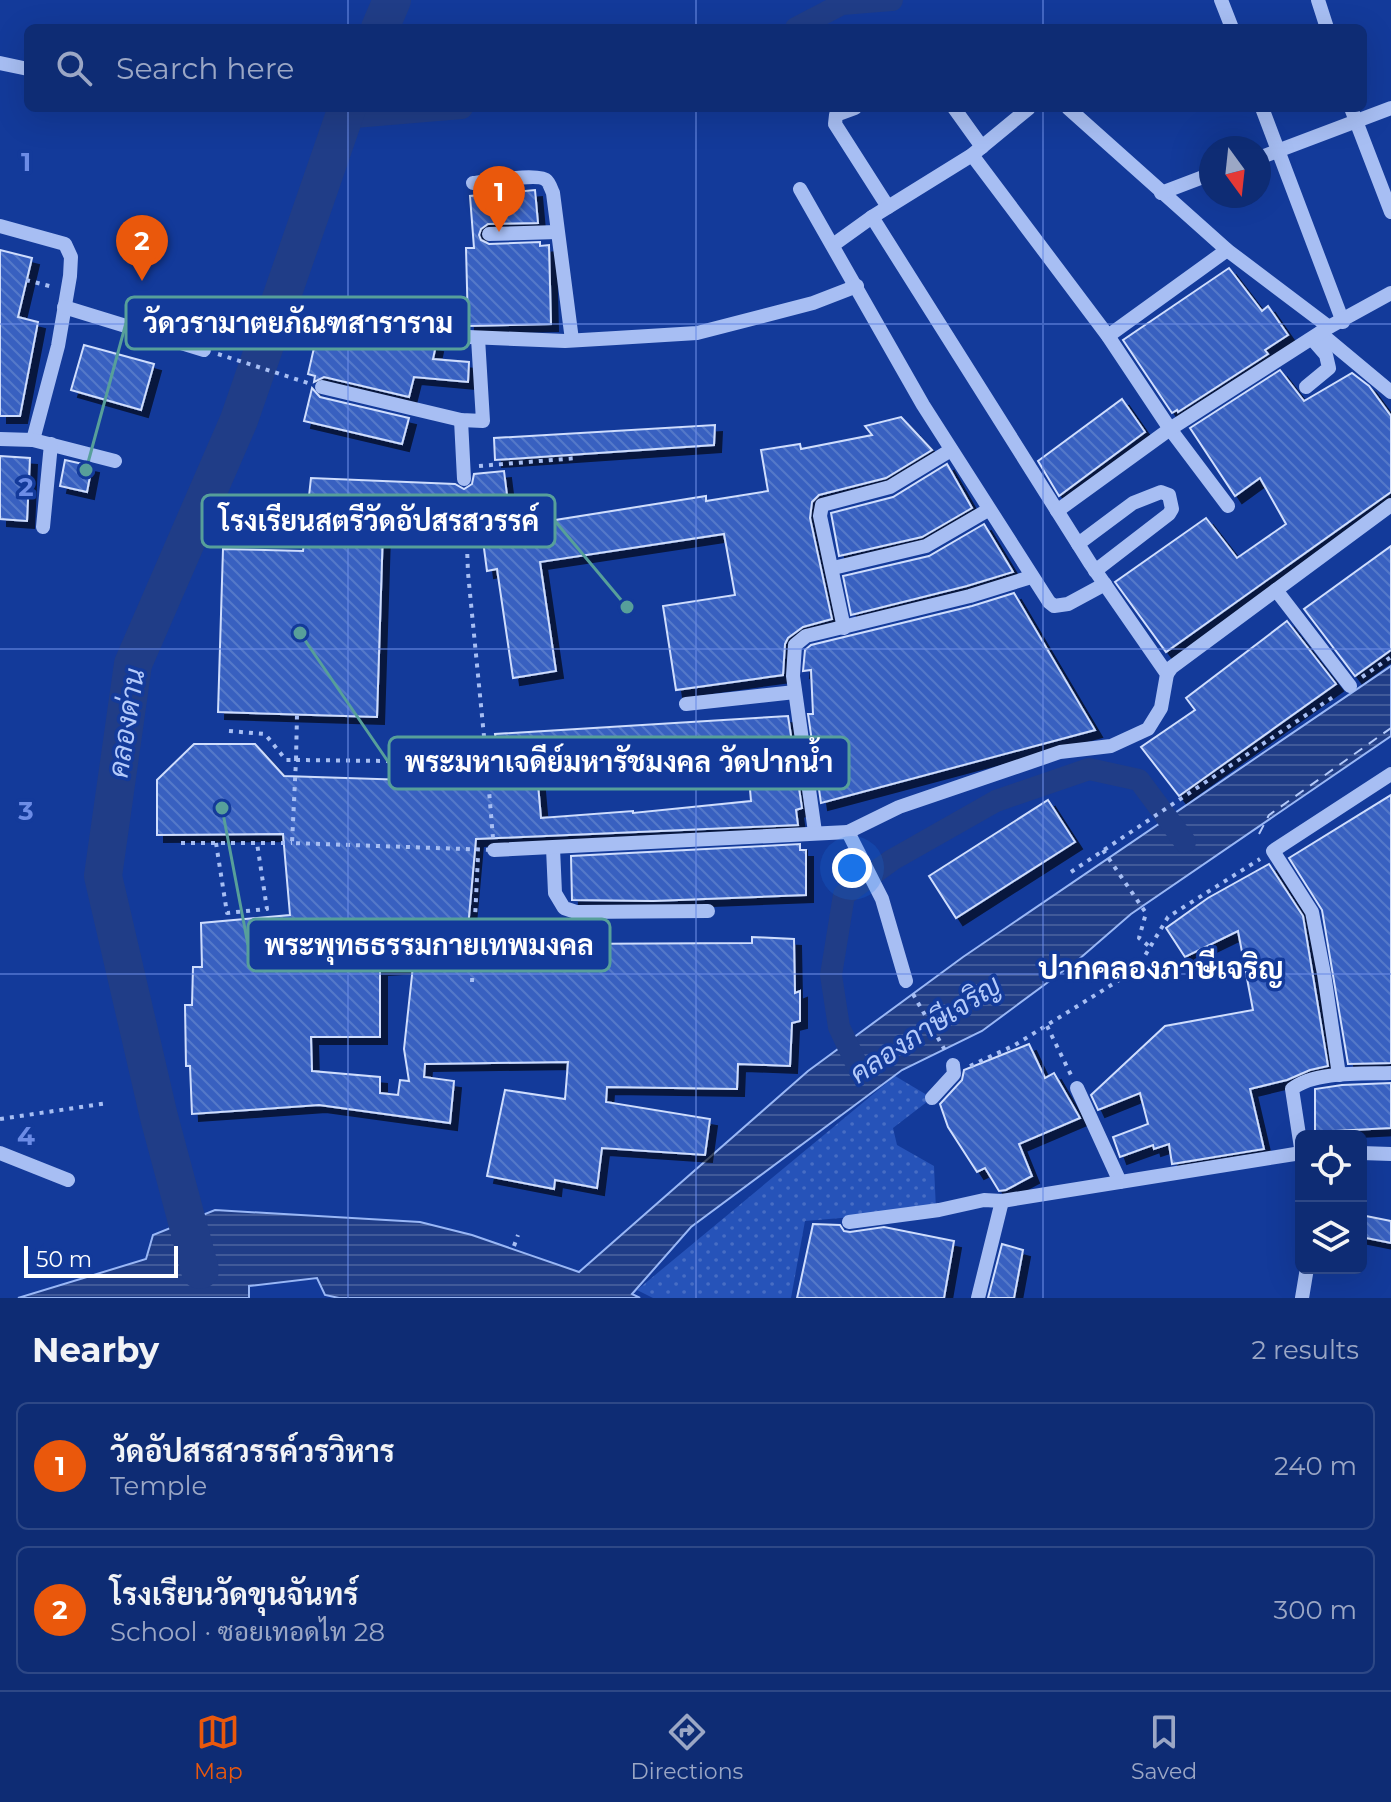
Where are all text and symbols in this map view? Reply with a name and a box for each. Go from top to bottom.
search box [24,24,1367,112]
icon: search [52,46,96,90]
text: Search here [116,50,294,87]
north arrow [1199,136,1271,208]
text: 1 [21,146,31,178]
pin: 1 [473,166,525,232]
pin: 2 [116,215,168,281]
callout: วัดวรามาตยภัณฑสาราราม [126,297,469,349]
text: วัดวรามาตยภัณฑสาราราม [143,305,453,340]
text: 2 [18,471,34,503]
callout: โรงเรียนสตรีวัดอัปสรสวรรค์ [202,495,555,547]
text: โรงเรียนสตรีวัดอัปสรสวรรค์ [217,502,540,538]
water label: คลองด่าน [101,666,151,780]
text: พระมหาเจดีย์มหารัชมงคล วัดปากน้ำ [405,736,833,779]
callout: พระมหาเจดีย์มหารัชมงคล วัดปากน้ำ [389,737,849,789]
text: 3 [17,795,34,827]
your location [832,848,872,888]
callout: พระพุทธธรรมกายเทพมงคล [248,919,610,971]
text: พระพุทธธรรมกายเทพมงคล [264,928,594,965]
district label: ปากคลองภาษีเจริญ [1038,948,1284,988]
water label: คลองภาษีเจริญ [843,967,1007,1091]
text: 4 [17,1120,35,1152]
map controls [1295,1130,1367,1274]
button: locate [1295,1130,1367,1202]
button: layers [1295,1202,1367,1274]
scale bar [24,1242,178,1278]
text: 50 m [36,1246,92,1273]
text: Nearby [32,1329,159,1371]
text: 2 results [1251,1334,1359,1366]
text: วัดอัปสรสวรรค์วรวิหาร [110,1433,395,1470]
text: 1 [55,1450,65,1482]
text: 240 m [1274,1450,1357,1482]
text: Temple [110,1470,207,1502]
text: โรงเรียนวัดขุนจันทร์ [110,1576,358,1613]
text: 2 [52,1594,68,1626]
text: 300 m [1274,1594,1357,1626]
text: School · ซอยเทอดไท 28 [110,1616,385,1648]
tab: Map [194,1710,243,1785]
tab: Directions [631,1710,743,1785]
tab: Saved [1131,1710,1197,1785]

